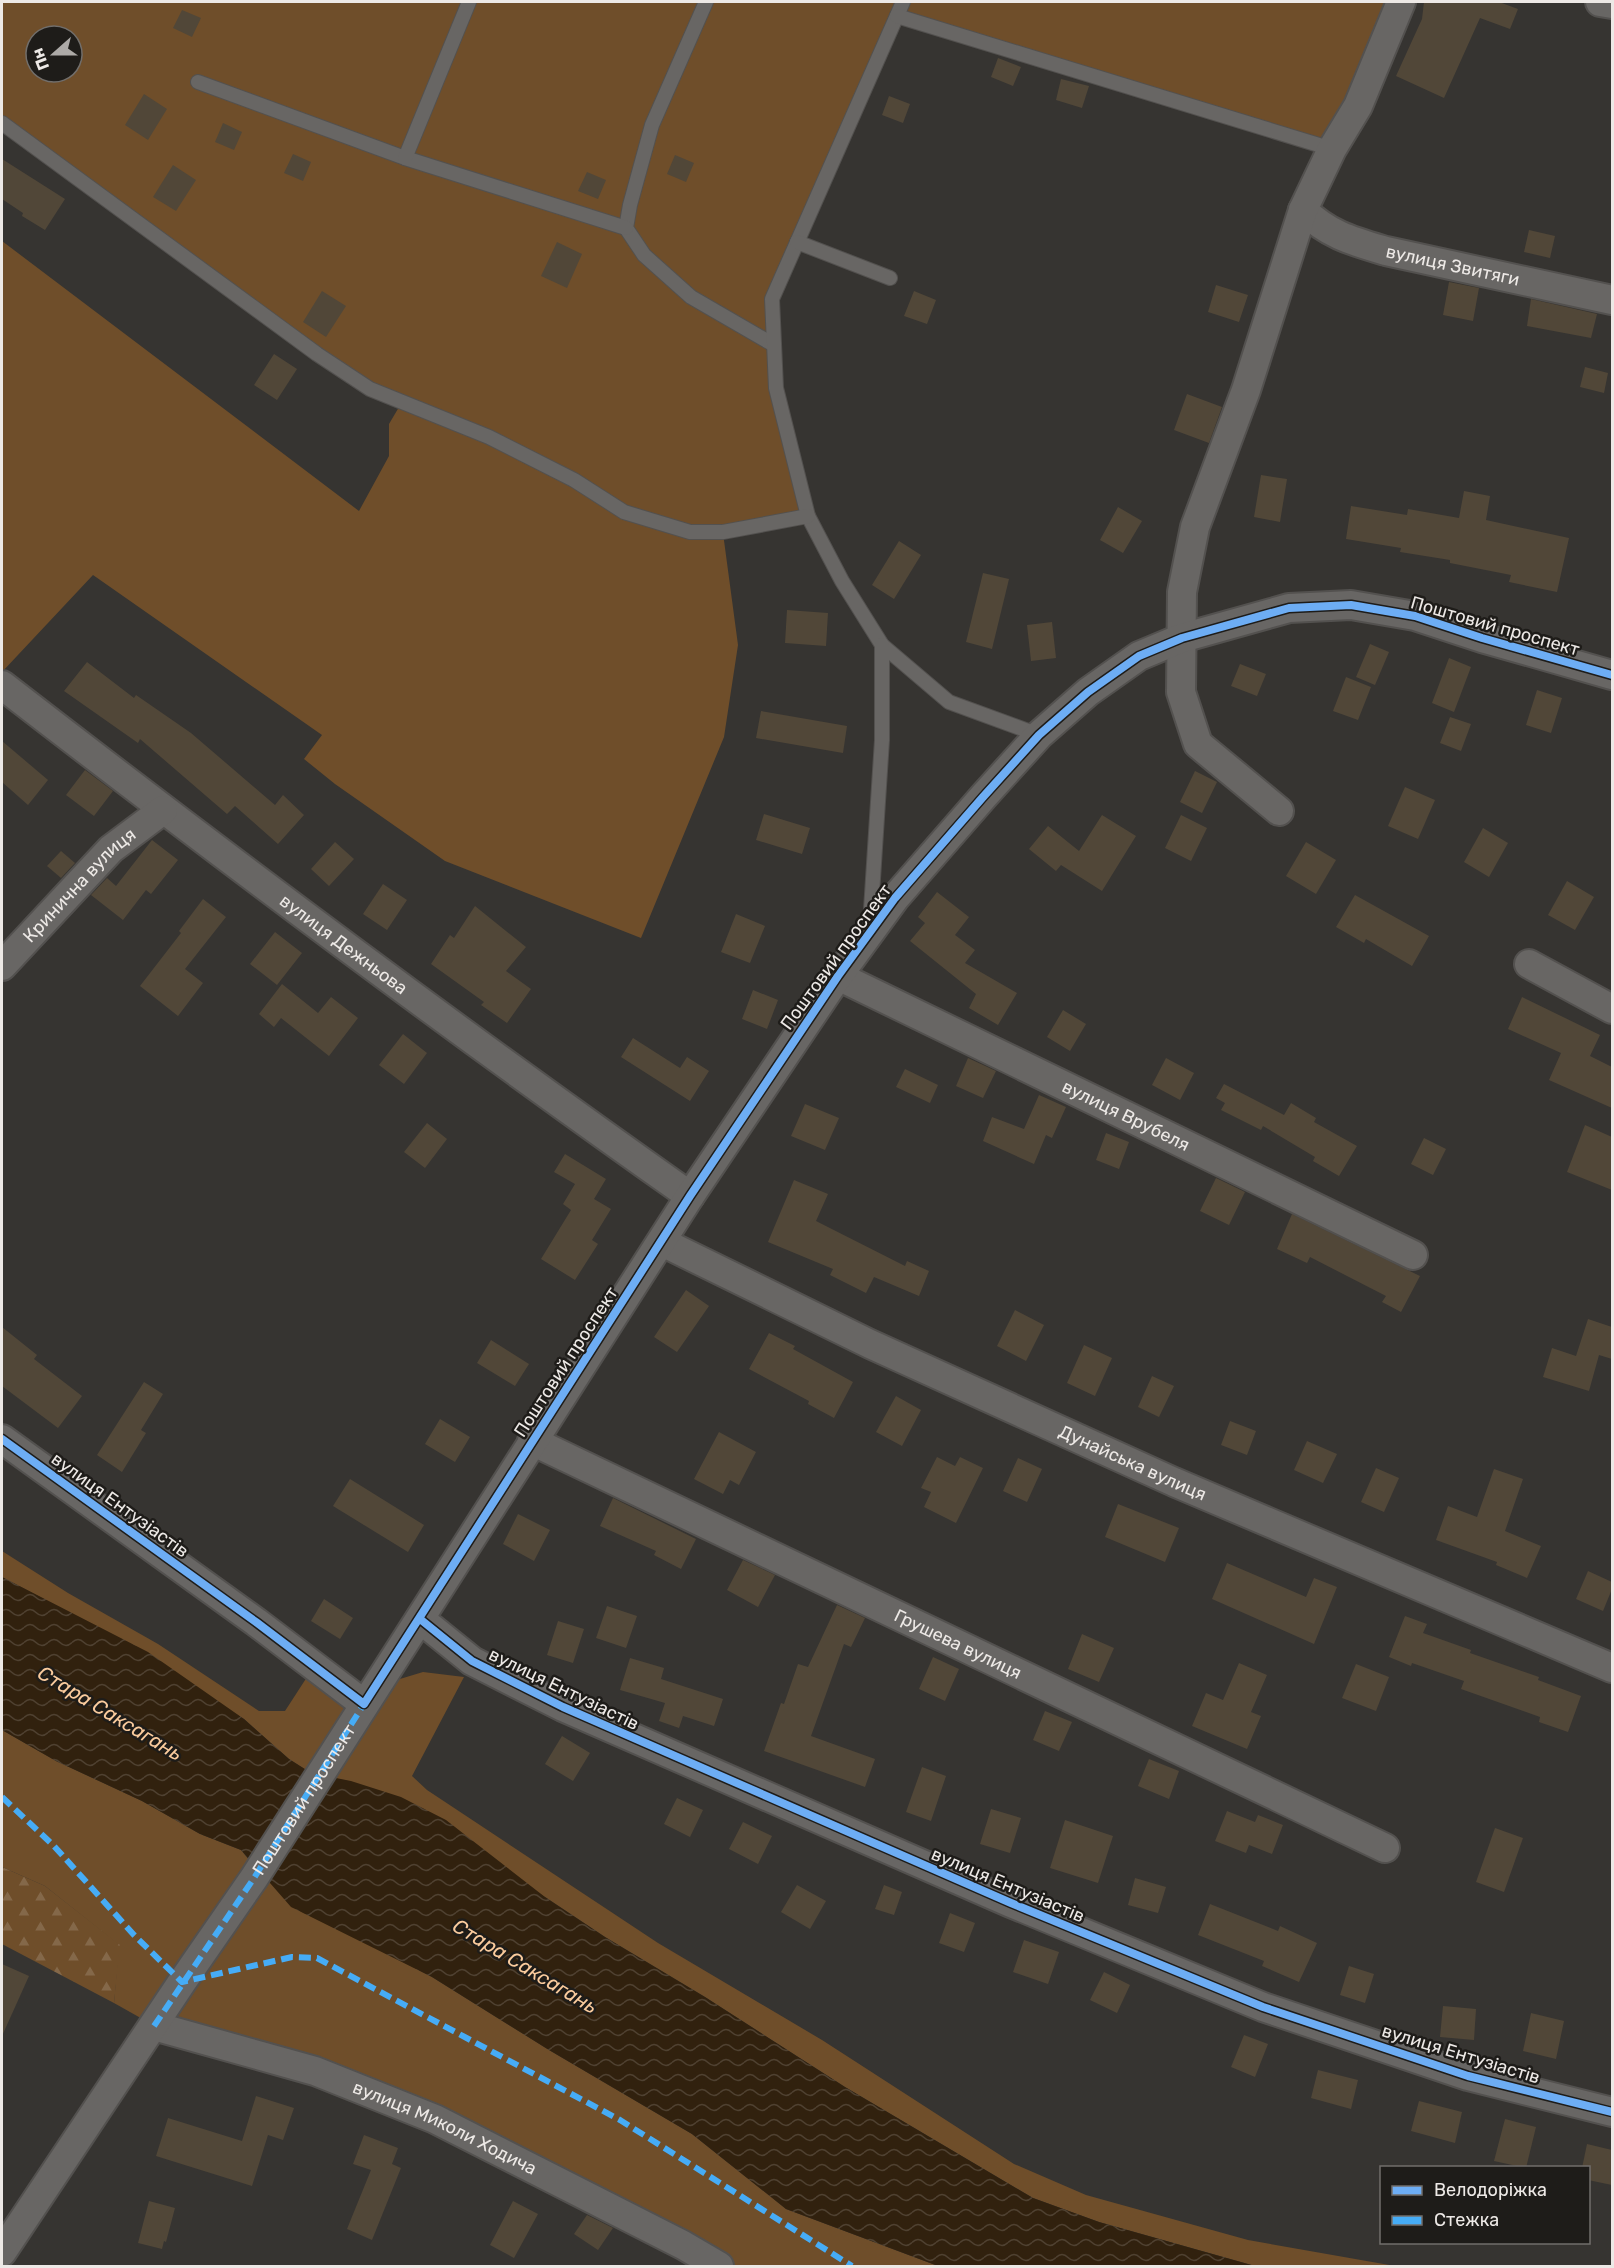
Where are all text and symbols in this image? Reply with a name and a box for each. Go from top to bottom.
north arrow [24,24,84,84]
text: Пн [28,45,53,73]
street label: вулиця Звитяги [1384,240,1522,291]
street label: Поштовий проспект [1408,591,1582,661]
street label: Кринична вулиця [18,823,140,947]
street label: Поштовий проспект [776,880,896,1034]
street label: вулиця Дежньова [275,890,412,999]
street label: вулиця Врубеля [1058,1075,1193,1156]
street label: Поштовий проспект [509,1283,623,1441]
street label: Дунайська вулиця [1055,1420,1210,1505]
street label: вулиця Ентузіастів [47,1448,193,1562]
street label: Грушева вулиця [891,1604,1025,1684]
street label: вулиця Ентузіастів [485,1643,643,1735]
water label: Стара Саксагань [33,1660,187,1766]
street label: Поштовий проспект [248,1720,360,1879]
street label: вулиця Ентузіастів [928,1843,1088,1927]
water label: Стара Саксагань [448,1913,602,2019]
street label: вулиця Ентузіастів [1379,2019,1543,2089]
street label: вулиця Миколи Ходича [350,2076,540,2180]
legend [1380,2166,1590,2244]
text: Велодоріжка [1434,2179,1547,2201]
text: Стежка [1434,2209,1499,2231]

